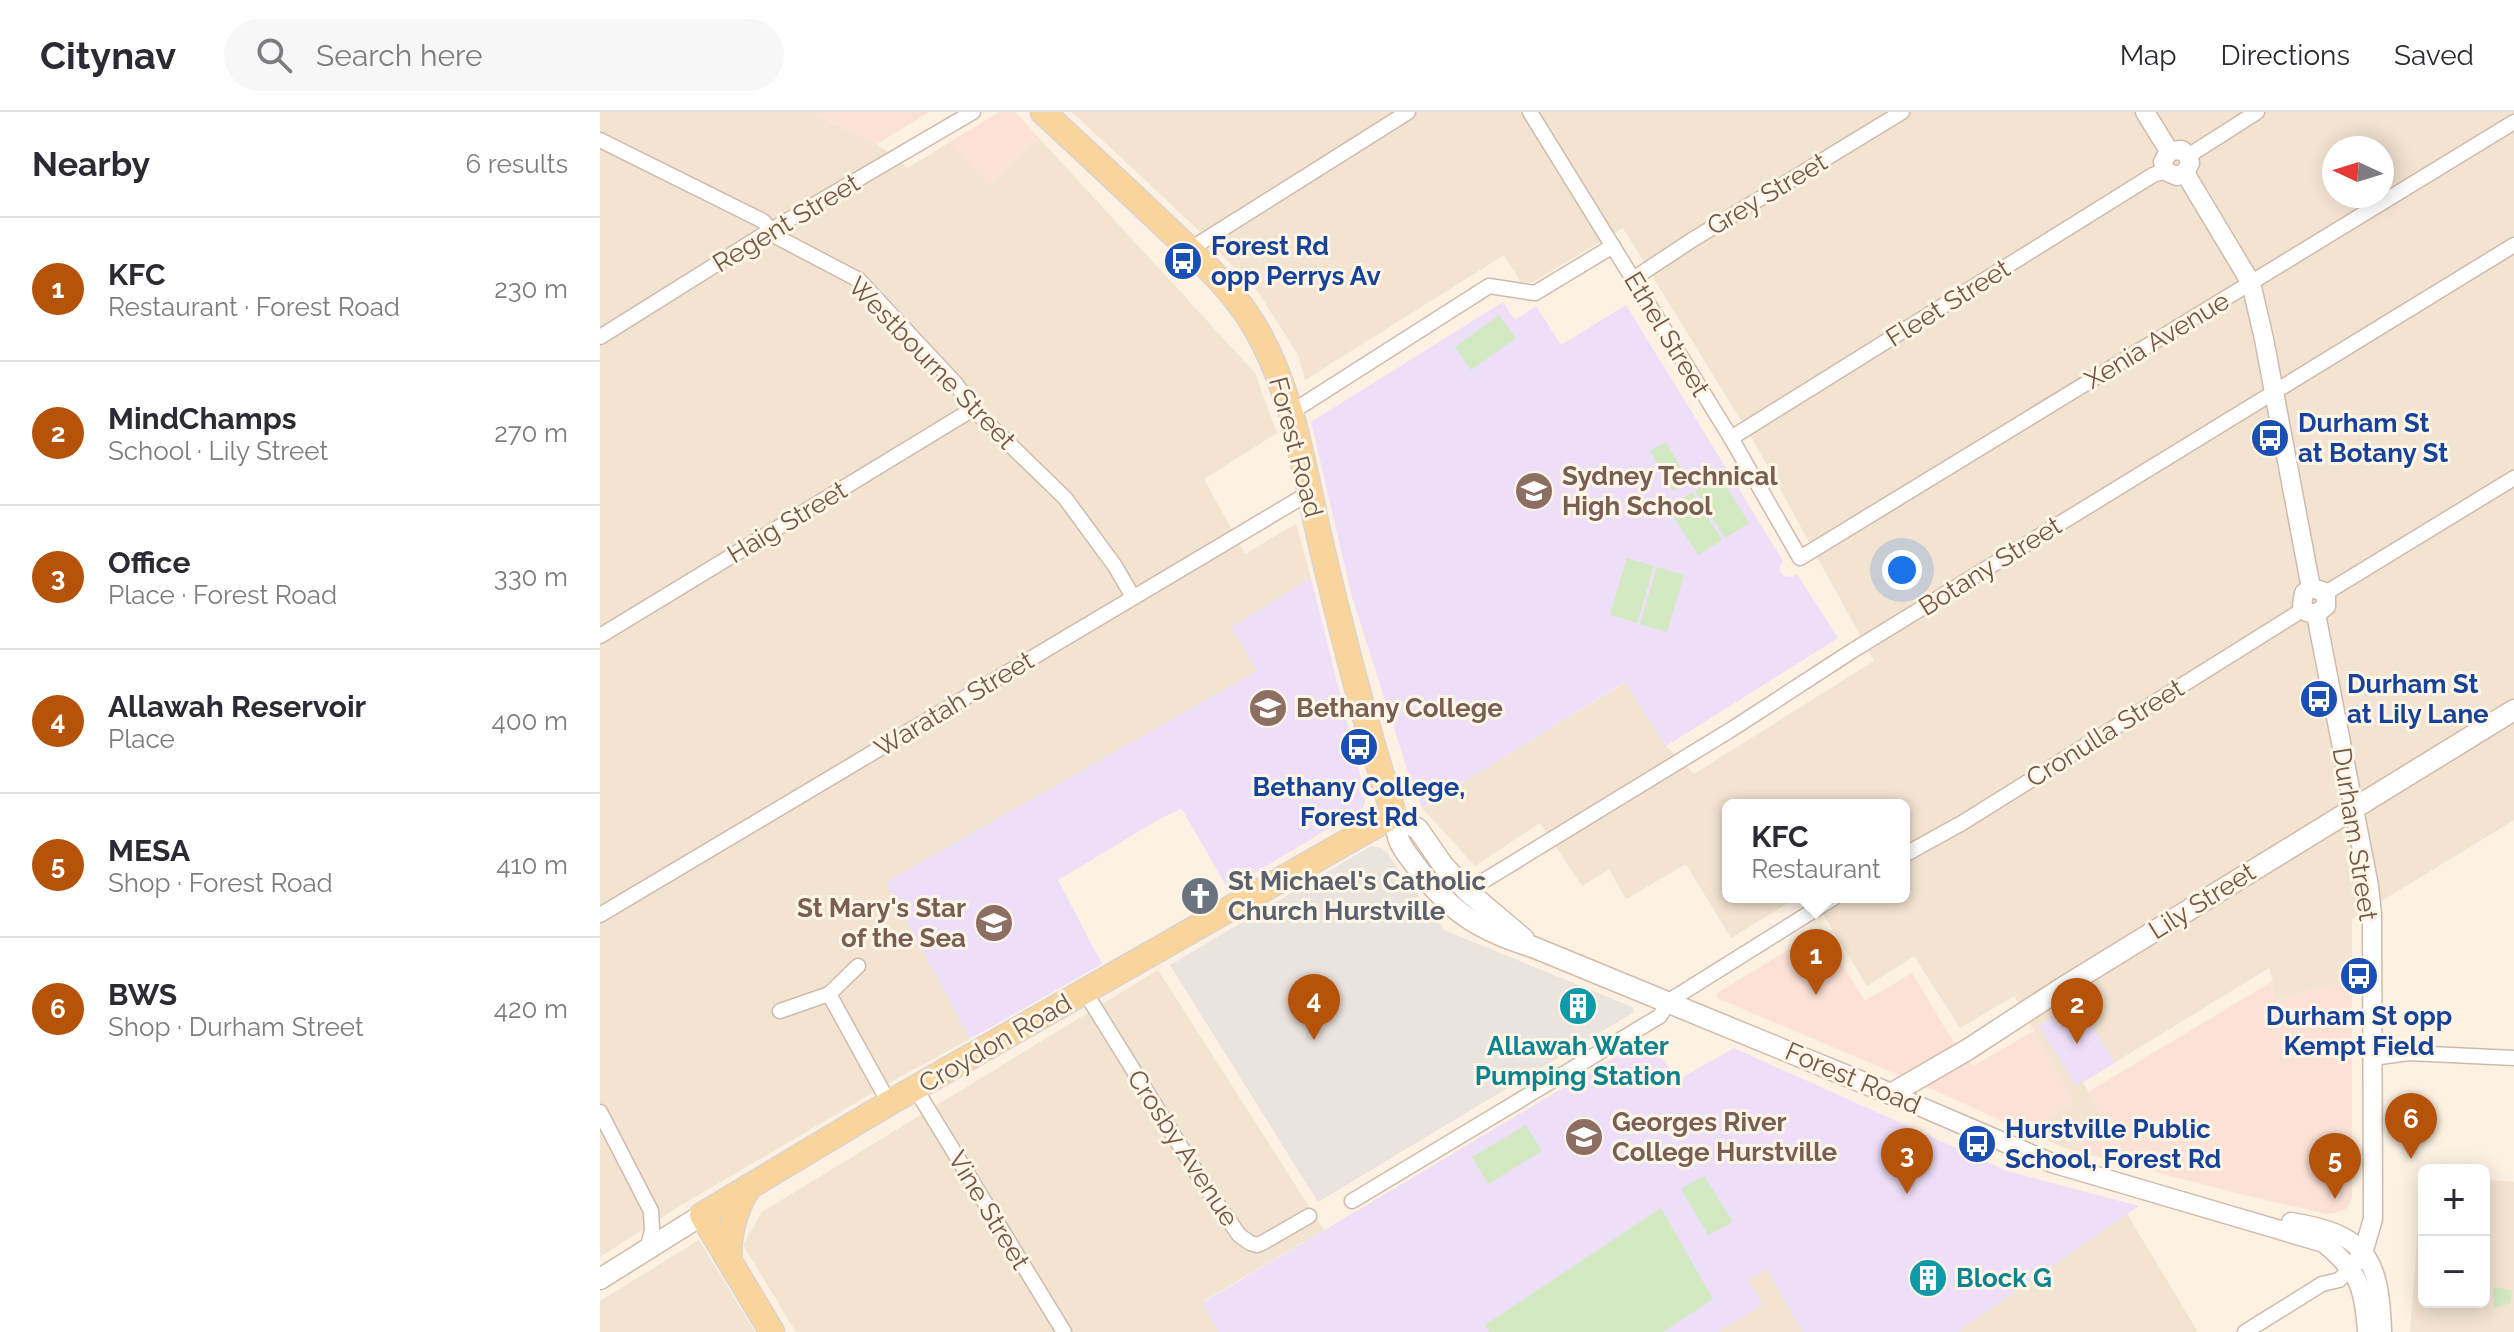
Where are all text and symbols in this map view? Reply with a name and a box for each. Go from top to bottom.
search box [224,19,784,91]
text: Citynav [40,33,176,78]
icon: search [252,33,296,77]
text: Search here [316,38,483,73]
text: Map [2120,39,2177,72]
text: Directions [2221,39,2350,72]
text: Saved [2394,39,2474,72]
north arrow [2322,136,2394,208]
text: Nearby [32,144,150,184]
street label: Grey Street [1702,146,1833,241]
text: 6 results [465,149,568,179]
street label: Regent Street [707,167,865,279]
place label: Forest Rd opp Perrys Av [1211,231,1381,291]
bus stop icon: Forest Rd opp Perrys Av [1162,240,1204,282]
street label: Fleet Street [1881,253,2016,353]
text: KFC [108,257,166,292]
street label: Ethel Street [1618,266,1716,402]
street label: Westbourne Street [842,271,1022,455]
text: 1 [52,274,64,304]
text: 230 m [494,274,568,304]
street label: Xenia Avenue [2079,285,2235,395]
text: Restaurant · Forest Road [108,292,400,322]
street label: Forest Road [1263,373,1329,521]
text: MindChamps [108,401,297,436]
place label: Durham St at Botany St [2298,408,2448,468]
bus stop icon: Durham St at Botany St [2249,417,2291,459]
text: 2 [51,418,65,448]
text: 270 m [494,418,568,448]
text: School · Lily Street [108,436,328,466]
place label: Sydney Technical High School [1562,461,1779,521]
school or university icon: Sydney Technical High School [1513,470,1555,512]
street label: Haig Street [722,475,852,569]
street label: Botany Street [1913,510,2067,622]
text: Office [108,545,190,580]
your location [1882,550,1922,590]
text: 3 [51,562,65,592]
text: 330 m [494,562,568,592]
text: Place · Forest Road [108,580,337,610]
street label: Waratah Street [869,645,1039,763]
place label: Durham St at Lily Lane [2347,669,2489,729]
street label: Cronulla Street [2021,673,2189,793]
bus stop icon: Durham St at Lily Lane [2298,678,2340,720]
school or university icon: Bethany College [1247,687,1289,729]
text: Allawah Reservoir [108,689,366,724]
place label: Bethany College [1296,693,1503,723]
text: 4 [51,706,65,736]
text: 400 m [491,706,568,736]
text: Place [108,724,175,754]
bus stop icon: Bethany College, Forest Rd [1338,726,1380,768]
street label: Durham Street [2326,745,2384,923]
place label: Bethany College, Forest Rd [1253,772,1465,832]
popup [1722,799,1910,903]
text: KFC [1751,819,1809,854]
text: MESA [108,833,190,868]
text: 5 [51,850,65,880]
text: 410 m [496,850,568,880]
text: Restaurant [1751,854,1881,884]
street label: Lily Street [2143,856,2261,945]
place label: St Michael's Catholic Church Hurstville [1228,866,1486,926]
text: Shop · Forest Road [108,868,333,898]
church icon: St Michael's Catholic Church Hurstville [1179,875,1221,917]
place label: St Mary's Star of the Sea [797,893,966,953]
school or university icon: St Mary's Star of the Sea [973,902,1015,944]
pin: 1 [1790,929,1842,995]
bus stop icon: Durham St opp Kempt Field [2338,955,2380,997]
pin: 4 [1288,974,1340,1040]
text: BWS [108,977,177,1012]
pin: 2 [2051,978,2103,1044]
building icon: Allawah Water Pumping Station [1557,985,1599,1027]
street label: Croydon Road [913,987,1077,1099]
text: 6 [50,994,66,1024]
text: 420 m [494,994,568,1024]
place label: Durham St opp Kempt Field [2266,1001,2452,1061]
text: Shop · Durham Street [108,1012,364,1042]
place label: Allawah Water Pumping Station [1475,1031,1681,1091]
street label: Forest Road [1781,1036,1925,1120]
street label: Crosby Avenue [1121,1064,1245,1232]
pin: 6 [2385,1093,2437,1159]
place label: Georges River College Hurstville [1612,1107,1838,1167]
place label: Hurstville Public School, Forest Rd [2005,1114,2221,1174]
school or university icon: Georges River College Hurstville [1563,1116,1605,1158]
bus stop icon: Hurstville Public School, Forest Rd [1956,1123,1998,1165]
pin: 3 [1881,1128,1933,1194]
pin: 5 [2309,1133,2361,1199]
street label: Vine Street [942,1146,1036,1275]
map controls [2418,1164,2490,1308]
button: + [2418,1164,2490,1236]
button: − [2418,1236,2490,1308]
building icon: Block G [1907,1257,1949,1299]
place label: Block G [1956,1263,2052,1293]

